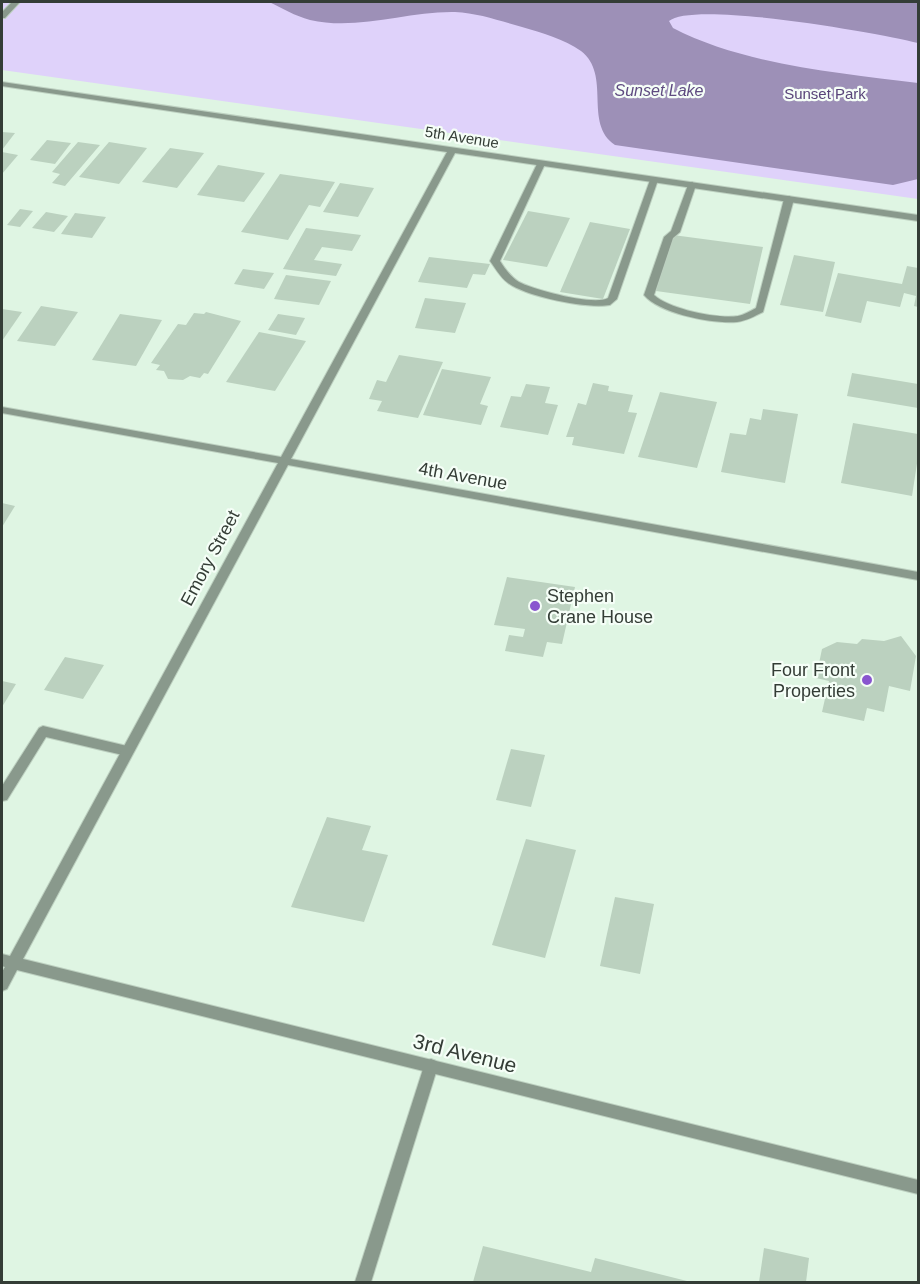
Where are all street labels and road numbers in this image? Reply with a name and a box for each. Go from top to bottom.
street label: 5th Avenue [424,123,500,151]
street label: 4th Avenue [417,458,509,494]
street label: Emory Street [177,507,243,609]
street label: 3rd Avenue [411,1029,519,1077]

